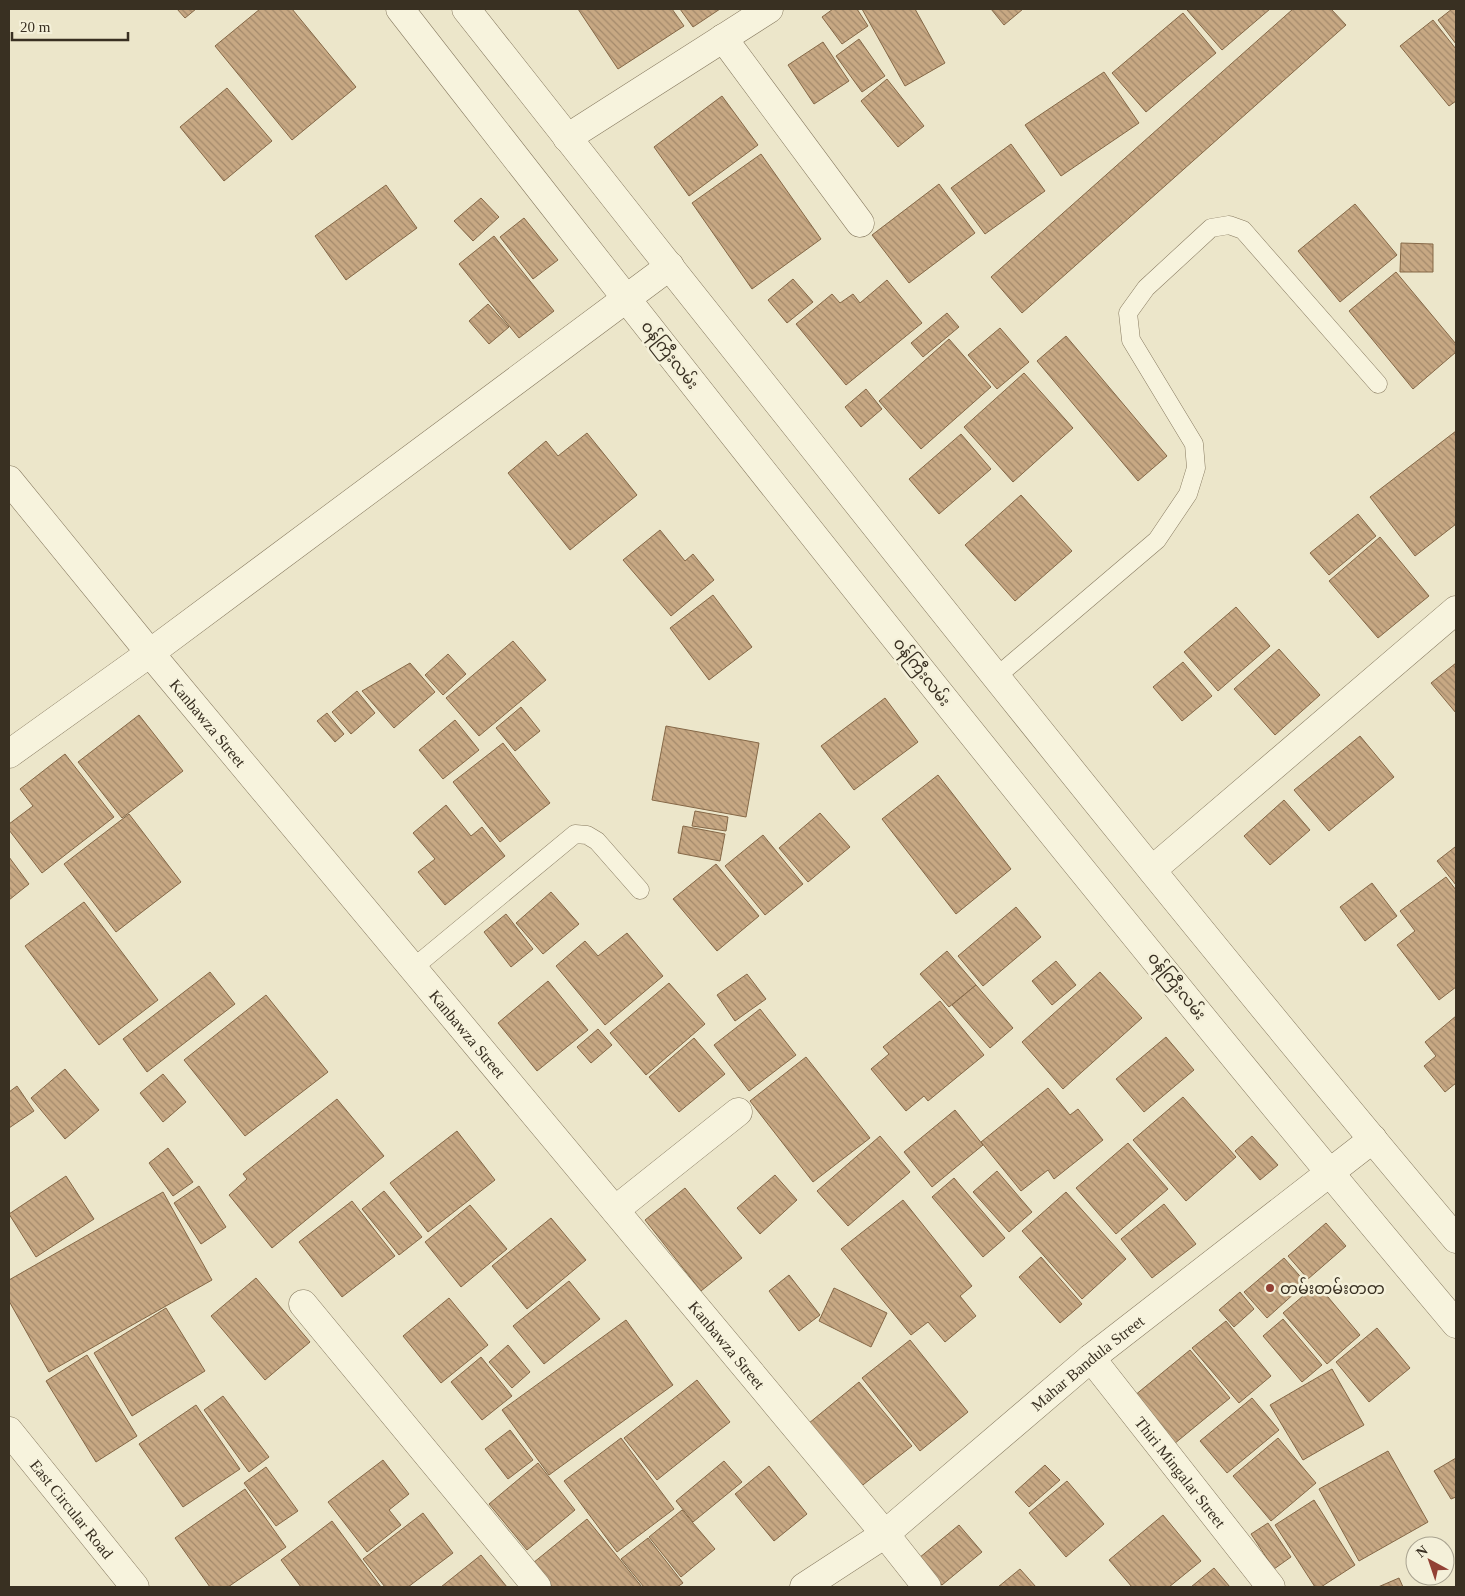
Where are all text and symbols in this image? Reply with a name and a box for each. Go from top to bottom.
scale bar [12,10,129,42]
text: 20 m [20,19,51,35]
street label: ဝန်ကြီးလမ်း [634,316,704,395]
street label: ဝန်ကြီးလမ်း [886,633,956,712]
street label: Kanbawza Street [167,675,250,770]
street label: ဝန်ကြီးလမ်း [1141,947,1212,1026]
street label: Kanbawza Street [426,986,509,1081]
place label: တမ်းတမ်းတတ [1280,1277,1385,1297]
marker: တမ်းတမ်းတတ [1264,1282,1276,1294]
street label: Kanbawza Street [686,1297,769,1392]
street label: Mahar Bandula Street [1028,1311,1148,1414]
street label: Thiri Mingalar Street [1132,1413,1230,1531]
street label: East Circular Road [27,1456,117,1562]
north arrow [1405,1536,1455,1586]
text: N [1413,1542,1431,1560]

